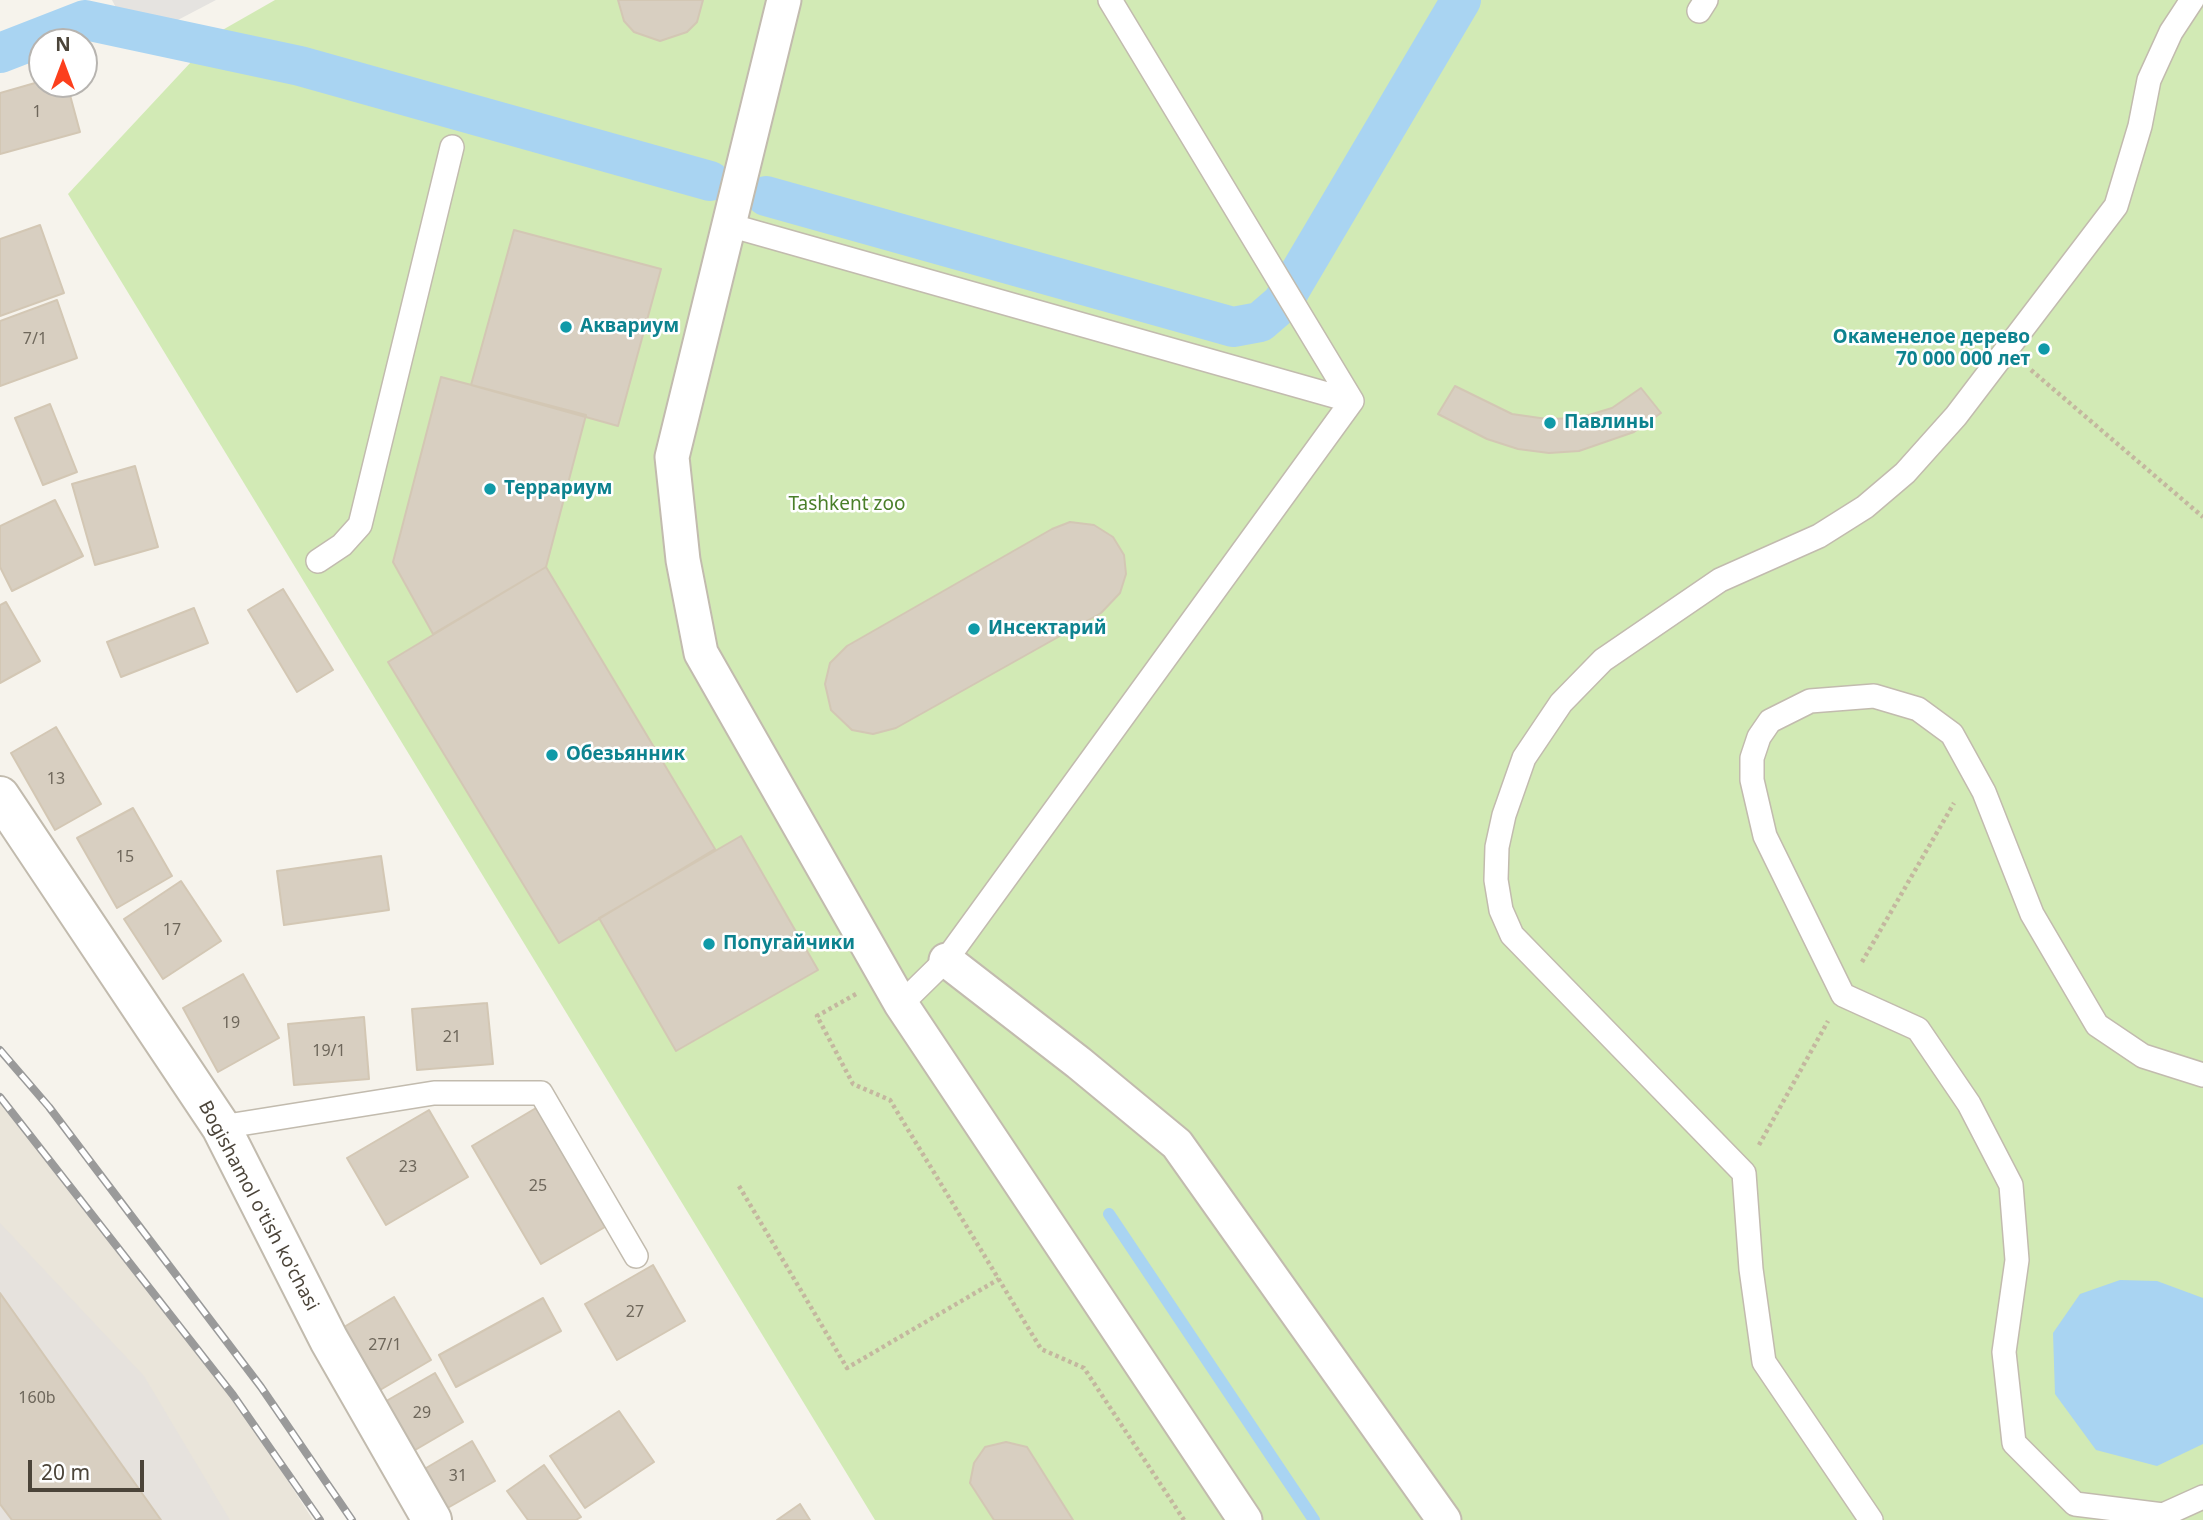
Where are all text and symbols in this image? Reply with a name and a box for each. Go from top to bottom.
north arrow [28,28,98,98]
text: N [55,31,71,57]
house number: 1 [32,102,42,122]
place label: Аквариум [580,316,679,338]
marker: Аквариум [558,319,574,335]
place label: Окаменелое дерево 70 000 000 лет [1833,327,2030,371]
house number: 7/1 [23,329,47,349]
marker: Окаменелое дерево 70 000 000 лет [2036,341,2052,357]
place label: Павлины [1564,412,1654,434]
marker: Павлины [1542,415,1558,431]
place label: Террариум [504,478,612,500]
marker: Террариум [482,481,498,497]
park label: Tashkent zoo [789,494,905,516]
place label: Инсектарий [988,618,1107,640]
marker: Инсектарий [966,621,982,637]
place label: Обезьянник [566,744,685,766]
marker: Обезьянник [544,747,560,763]
house number: 13 [47,769,65,789]
house number: 15 [116,847,134,867]
house number: 17 [163,920,181,940]
place label: Попугайчики [723,933,855,955]
marker: Попугайчики [701,936,717,952]
house number: 19 [222,1013,240,1033]
house number: 21 [443,1027,461,1047]
house number: 19/1 [312,1041,346,1061]
street label: Bogishamol o'tish ko'chasi [193,1097,323,1315]
house number: 23 [399,1157,417,1177]
house number: 25 [529,1176,547,1196]
house number: 27 [626,1302,644,1322]
house number: 27/1 [368,1335,402,1355]
house number: 160b [18,1388,56,1408]
house number: 29 [413,1403,431,1423]
scale bar [32,1446,147,1490]
text: 20 m [41,1458,90,1486]
house number: 31 [449,1466,467,1486]

